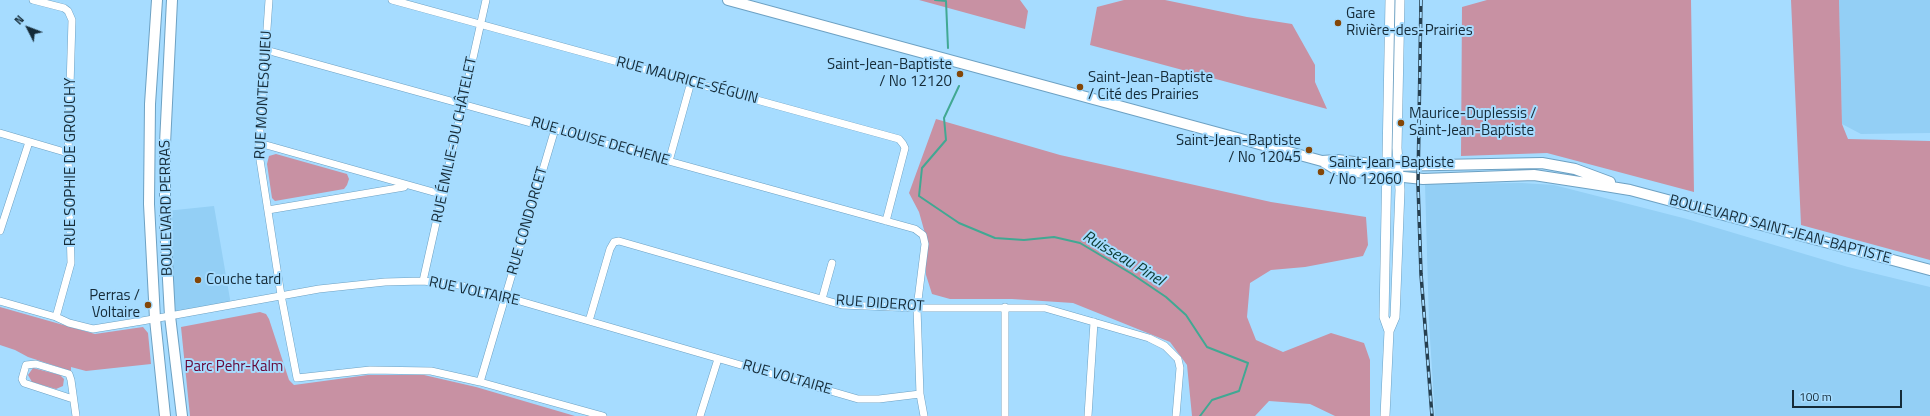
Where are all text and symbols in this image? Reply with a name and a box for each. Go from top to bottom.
place label: Gare Rivière-des-Prairies [1346,5,1473,40]
north arrow [8,8,48,48]
text: N [11,12,28,28]
marker: Gare Rivière-des-Prairies [1333,18,1343,28]
street label: RUE MONTESQUIEU [252,30,276,160]
street label: RUE MAURICE-SÉGUIN [614,53,760,109]
street label: RUE ÉMILIE-DU CHÂTELET [429,55,481,225]
place label: Saint-Jean-Baptiste / No 12120 [827,56,952,91]
marker: Saint-Jean-Baptiste / No 12120 [955,69,965,79]
place label: Saint-Jean-Baptiste / Cité des Prairies [1088,69,1213,104]
street label: RUE SOPHIE DE GROUCHY [62,78,80,246]
marker: Saint-Jean-Baptiste / Cité des Prairies [1075,82,1085,92]
place label: Maurice-Duplessis / Saint-Jean-Baptiste [1409,105,1536,140]
street label: RUE LOUISE DECHENE [529,114,671,170]
marker: Maurice-Duplessis / Saint-Jean-Baptiste [1396,118,1406,128]
place label: Saint-Jean-Baptiste / No 12045 [1176,132,1301,167]
street label: BOULEVARD PERRAS [157,140,177,276]
marker: Saint-Jean-Baptiste / No 12045 [1304,145,1314,155]
place label: Saint-Jean-Baptiste / No 12060 [1329,154,1454,189]
street label: RUE CONDORCET [504,165,552,277]
marker: Saint-Jean-Baptiste / No 12060 [1316,167,1326,177]
street label: BOULEVARD SAINT-JEAN-BAPTISTE [1667,192,1893,268]
water label: Ruisseau Pinel [1079,227,1167,291]
place label: Couche tard [206,271,281,289]
street label: RUE VOLTAIRE [427,274,521,310]
marker: Couche tard [193,275,203,285]
place label: Perras / Voltaire [89,287,140,322]
street label: RUE DIDEROT [835,292,925,316]
marker: Perras / Voltaire [143,300,153,310]
street label: RUE VOLTAIRE [740,357,834,399]
park label: Parc Pehr-Kalm [185,358,283,376]
scale bar [1794,382,1904,408]
text: 100 m [1799,387,1832,406]

